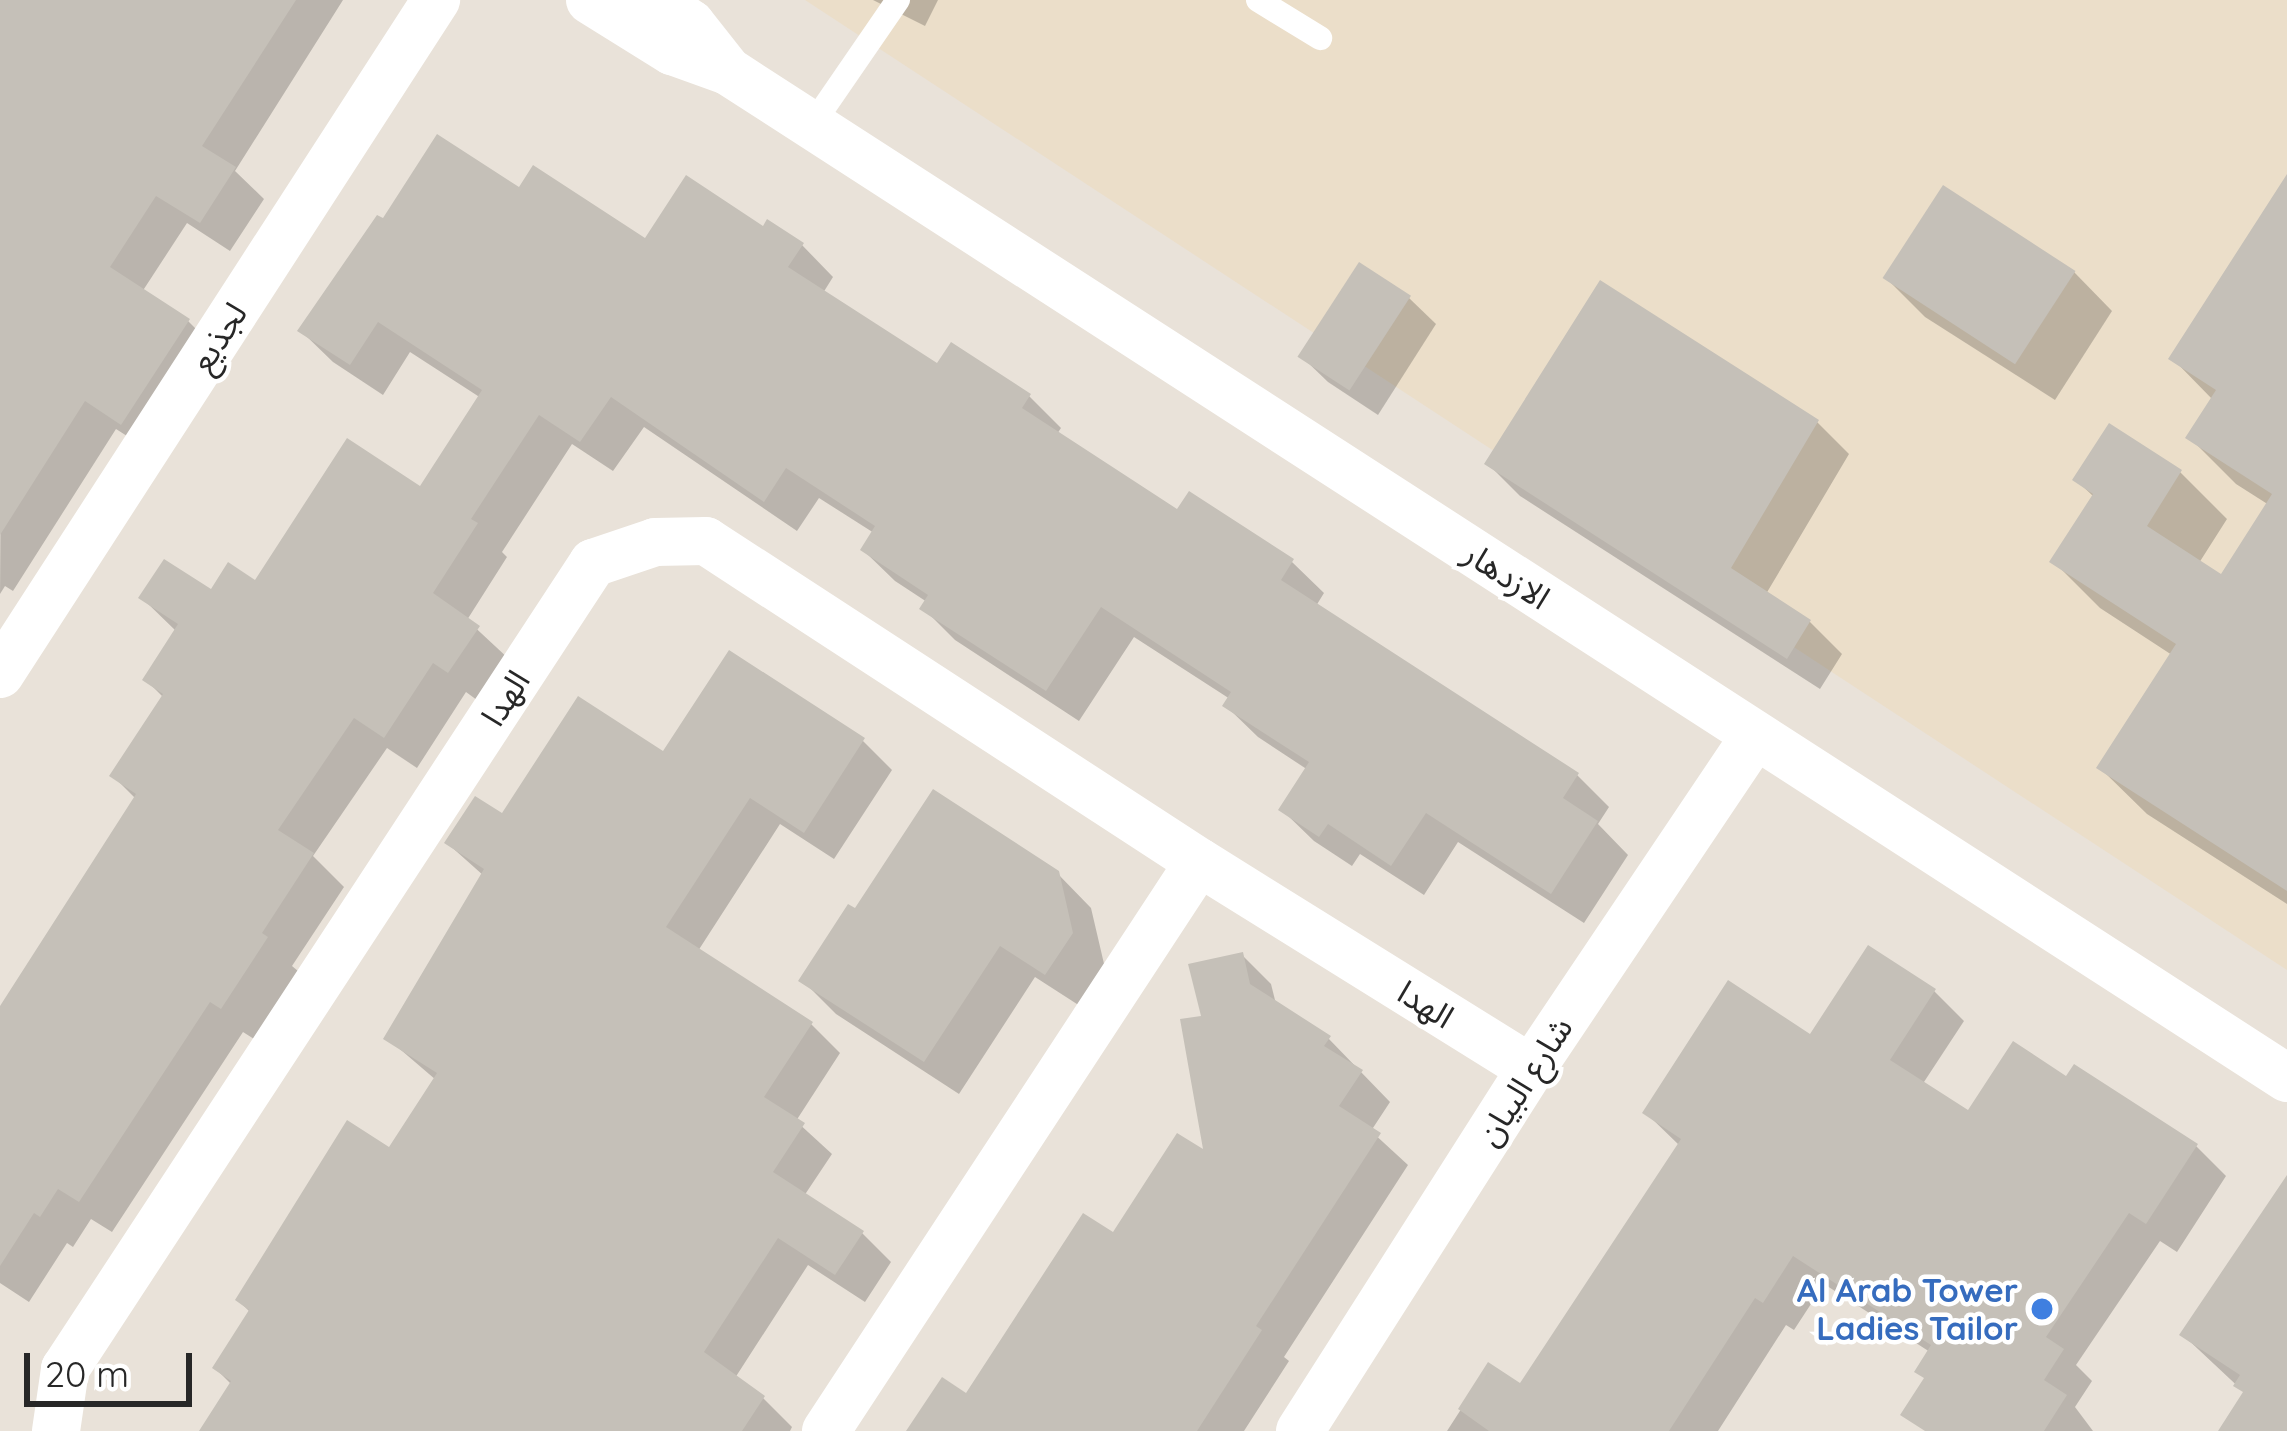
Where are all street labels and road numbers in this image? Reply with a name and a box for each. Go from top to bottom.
street label: لجذيع [181,295,255,379]
street label: الازدهار [1457,533,1557,617]
street label: الهدا [472,663,538,733]
street label: الهدا [1391,972,1461,1036]
street label: شارع البيان [1468,1009,1580,1153]

